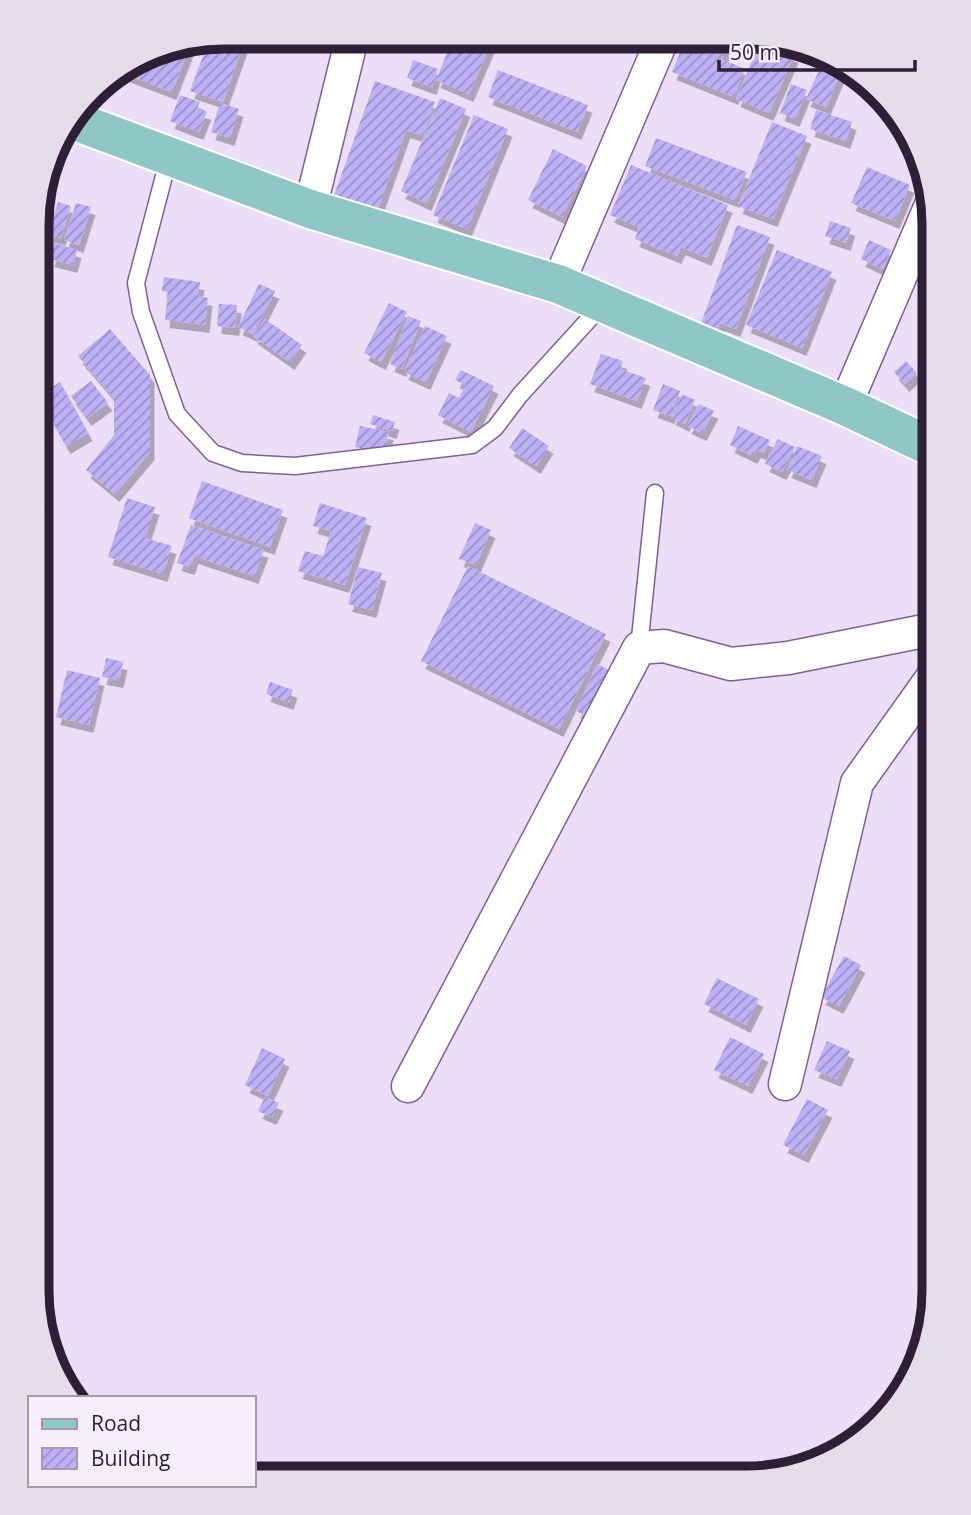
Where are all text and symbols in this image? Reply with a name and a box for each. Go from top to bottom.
scale bar [719,28,915,72]
text: 50 m [730,38,779,66]
legend [28,1396,256,1487]
text: Road [91,1409,141,1437]
text: Building [91,1444,170,1472]

